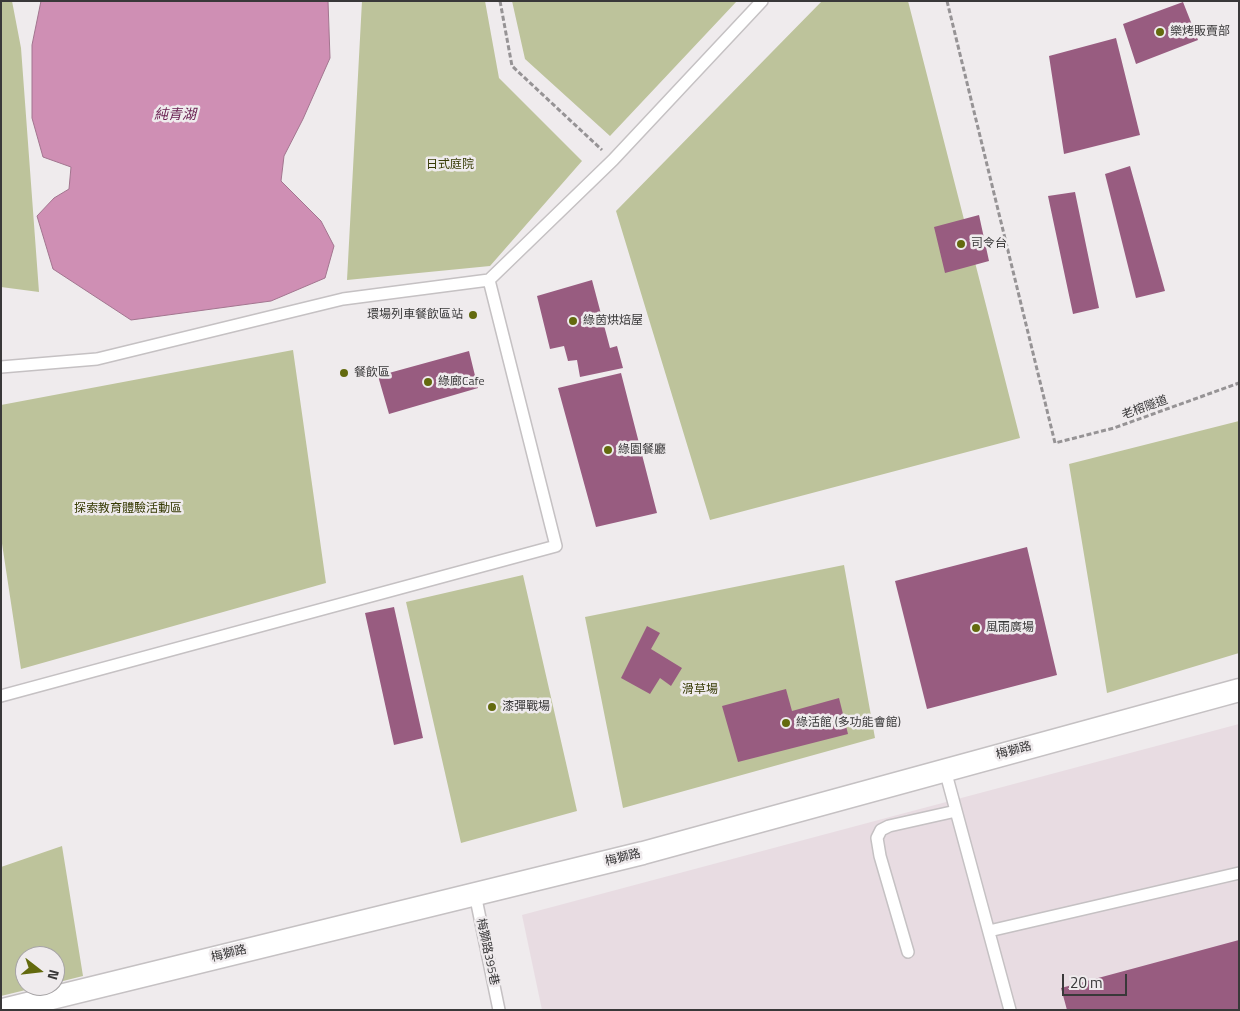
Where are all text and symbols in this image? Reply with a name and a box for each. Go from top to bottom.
place label: 樂烤販賣部 [1170,25,1230,39]
marker: 樂烤販賣部 [1154,26,1166,38]
water label: 純青湖 [154,108,196,124]
park label: 日式庭院 [426,158,474,172]
place label: 司令台 [971,237,1007,251]
marker: 司令台 [955,238,967,250]
place label: 環場列車餐飲區站 [367,308,463,322]
marker: 環場列車餐飲區站 [467,309,479,321]
place label: 綠茵烘焙屋 [583,314,643,328]
marker: 綠茵烘焙屋 [567,315,579,327]
place label: 餐飲區 [354,366,390,380]
marker: 餐飲區 [338,367,350,379]
place label: 綠廊Cafe [438,375,484,389]
marker: 綠廊Cafe [422,376,434,388]
street label: 老榕隧道 [1120,393,1170,423]
place label: 綠園餐廳 [618,443,666,457]
marker: 綠園餐廳 [602,444,614,456]
park label: 探索教育體驗活動區 [74,502,182,516]
place label: 風雨廣場 [986,621,1034,635]
marker: 風雨廣場 [970,622,982,634]
park label: 滑草場 [682,683,718,697]
place label: 漆彈戰場 [502,700,550,714]
marker: 漆彈戰場 [486,701,498,713]
place label: 綠活館 (多功能會館) [796,716,901,730]
marker: 綠活館 (多功能會館) [780,717,792,729]
street label: 梅獅路 [995,739,1033,763]
street label: 梅獅路 [604,847,642,869]
street label: 梅獅路395巷 [473,917,501,987]
street label: 梅獅路 [210,943,248,965]
north arrow [15,946,65,996]
scale bar [1065,964,1130,996]
text: N [43,967,65,983]
text: 20 m [1070,971,1103,994]

